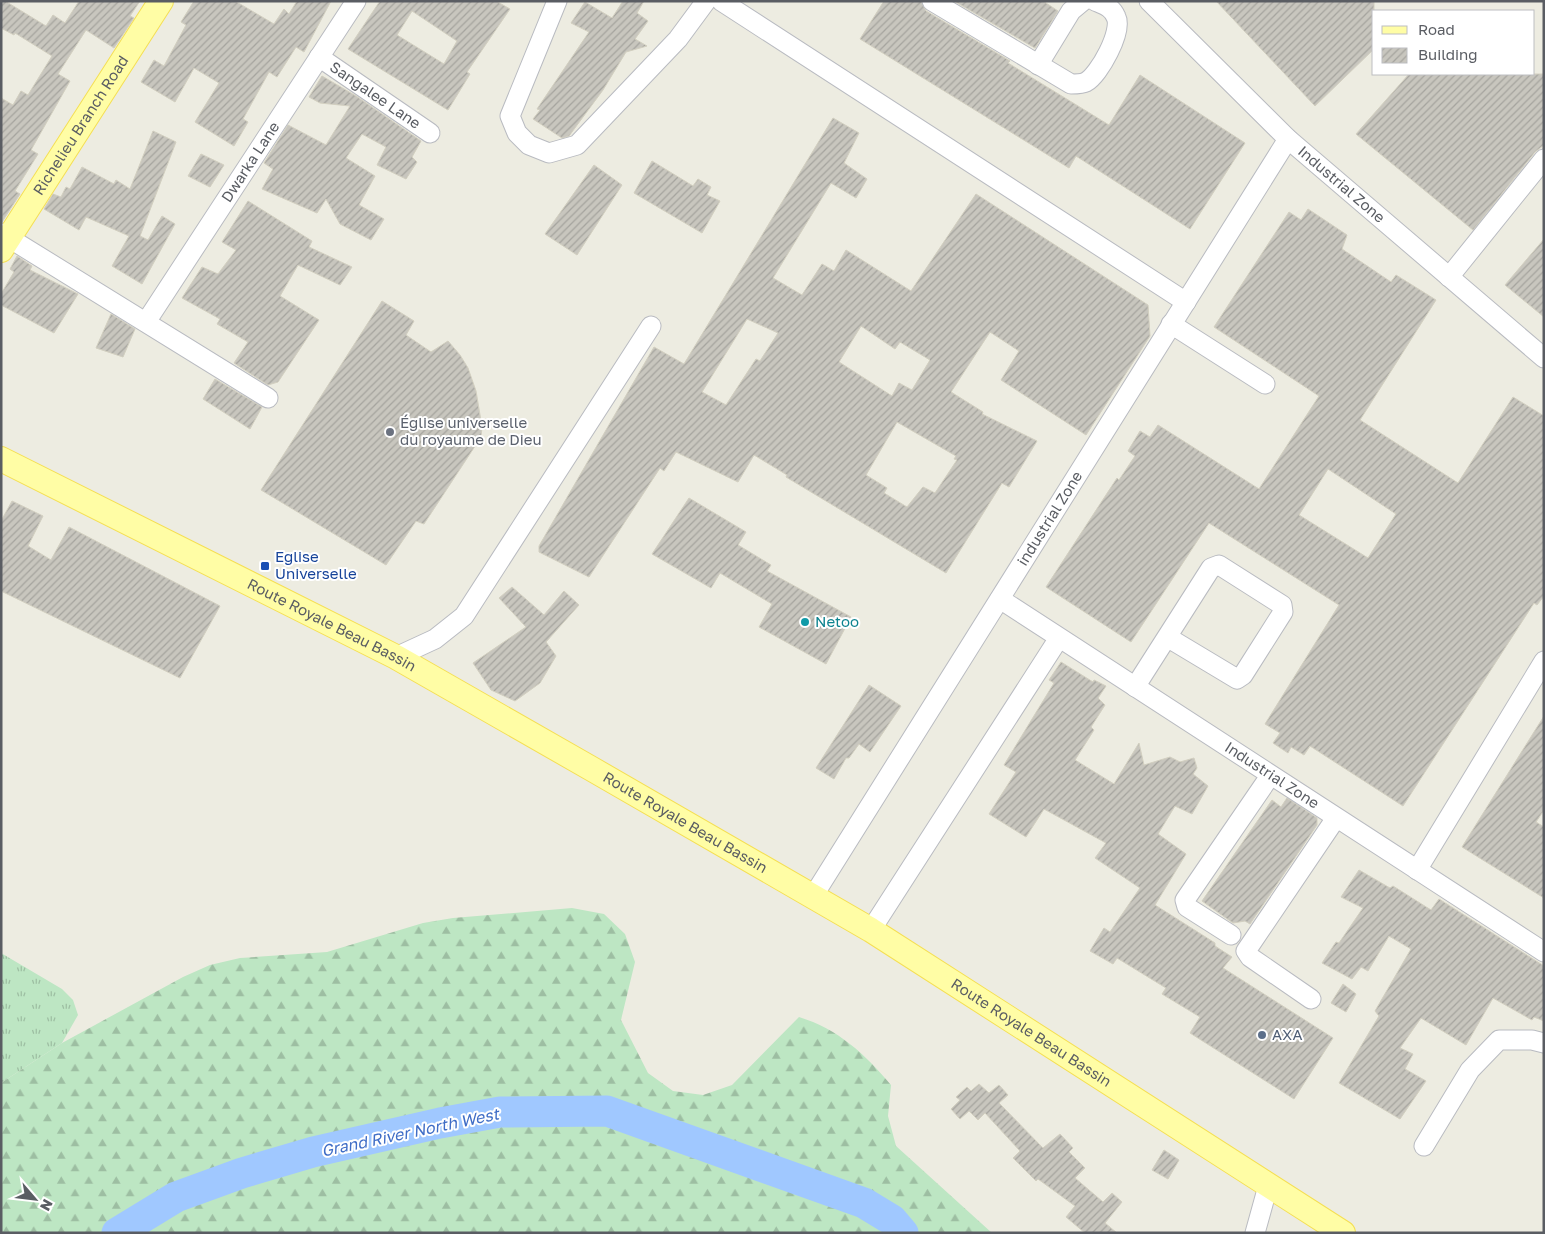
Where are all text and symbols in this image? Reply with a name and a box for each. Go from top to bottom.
legend [1372,10,1535,75]
text: Road [1418,20,1455,38]
text: Building [1418,45,1478,63]
street label: Richelieu Branch Road [29,52,132,198]
street label: Sangalee Lane [327,57,425,132]
street label: Dwarka Lane [217,118,283,205]
street label: Industrial Zone [1295,142,1389,226]
place label: Église universelle du royaume de Dieu [400,413,542,448]
marker: Église universelle du royaume de Dieu [384,426,396,438]
street label: industrial Zone [1013,467,1086,569]
place label: Eglise Universelle [275,547,357,582]
marker: Eglise Universelle [259,560,271,572]
street label: Route Royale Beau Bassin [245,574,420,675]
place label: Netoo [815,612,859,630]
marker: Netoo [799,616,811,628]
street label: Industrial Zone [1222,737,1323,812]
street label: Route Royale Beau Bassin [600,767,771,876]
street label: Route Royale Beau Bassin [948,974,1115,1090]
place label: AXA [1272,1025,1303,1043]
marker: AXA [1256,1029,1268,1041]
water label: Grand River North West [319,1103,502,1161]
north arrow [10,1174,60,1224]
text: N [37,1197,57,1214]

